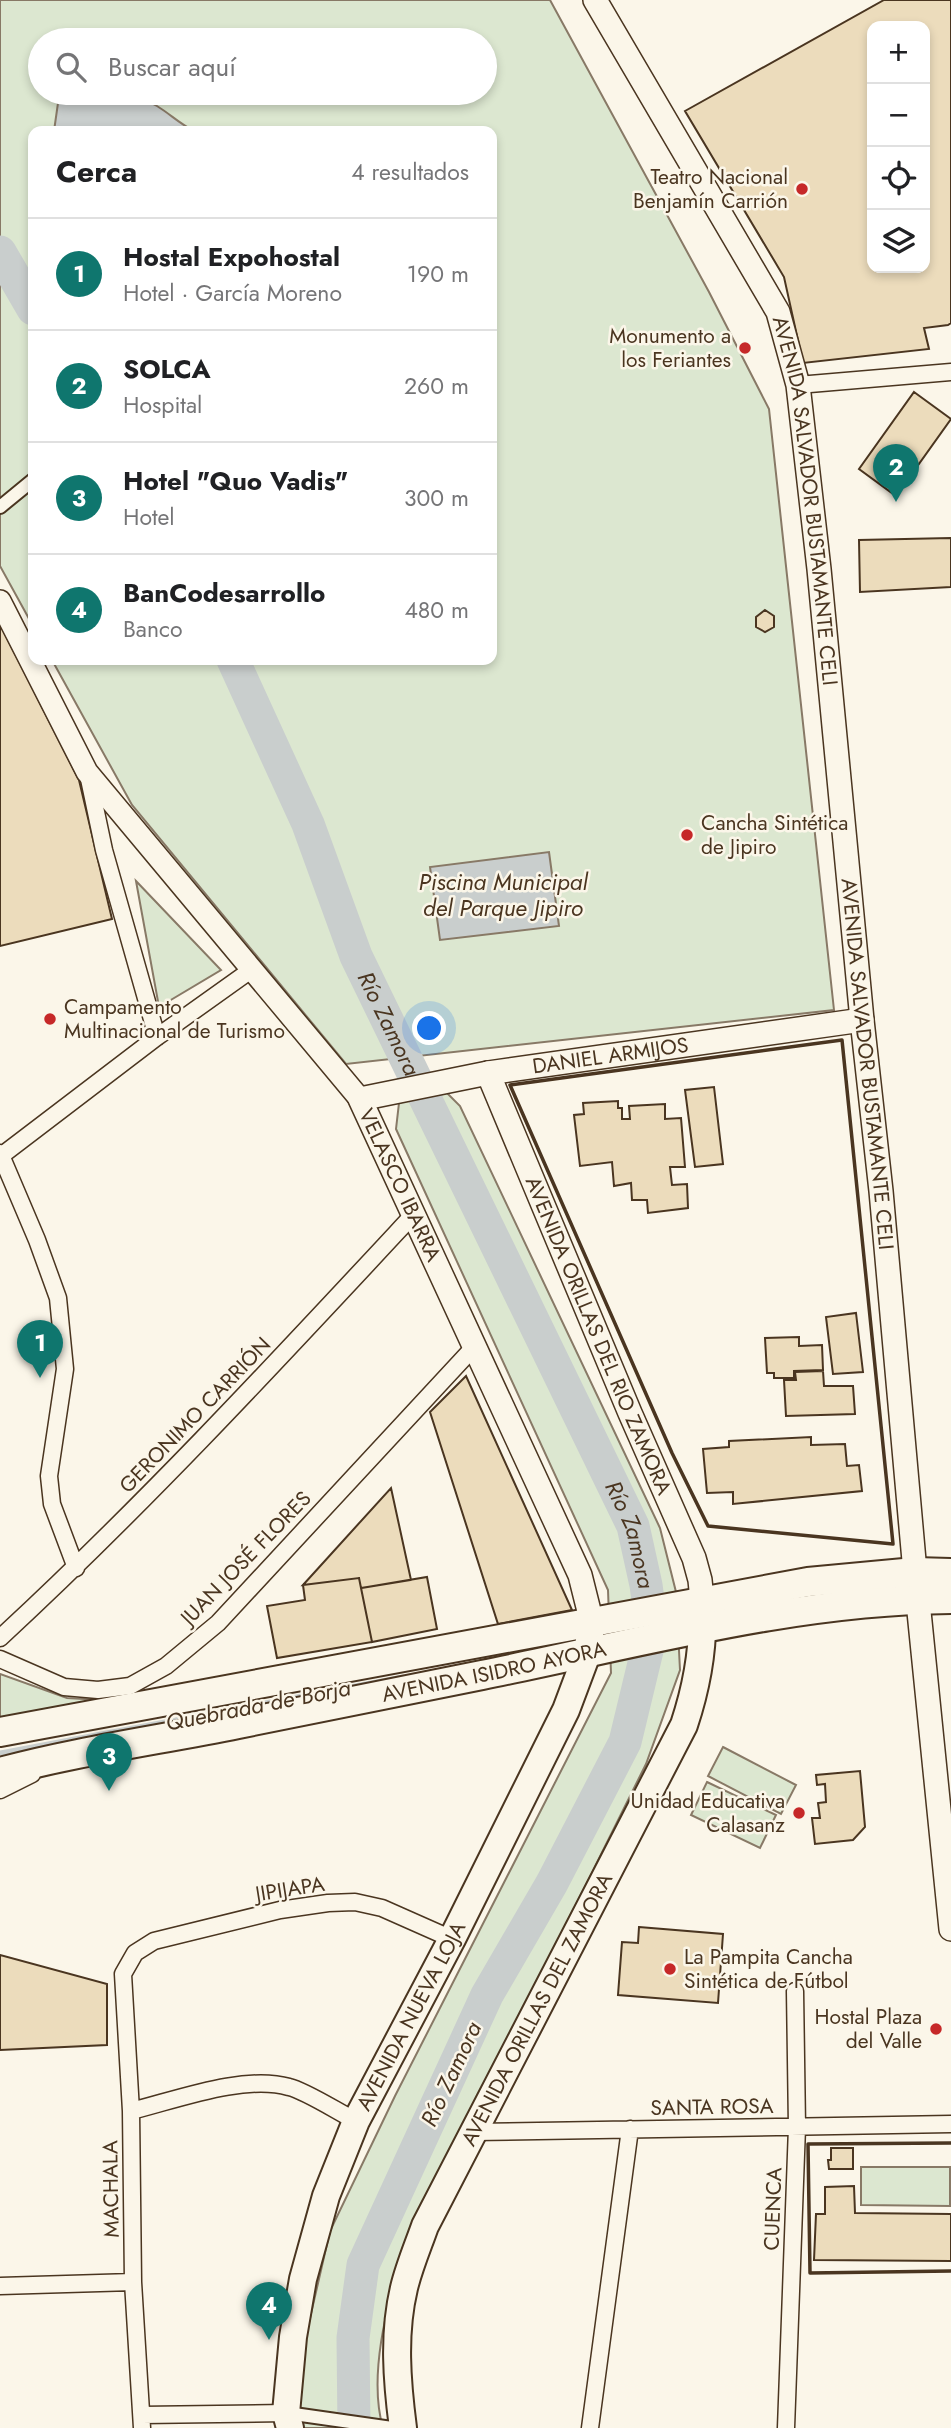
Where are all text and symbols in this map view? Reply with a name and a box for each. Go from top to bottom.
map controls [867,21,930,273]
button: + [867,21,930,84]
search box [28,28,497,105]
icon: search [52,48,90,86]
text: Buscar aquí [108,48,236,86]
button: − [867,84,930,147]
button: locate [867,147,930,210]
text: Cerca [56,150,137,193]
text: 4 resultados [351,155,469,189]
place label: Teatro Nacional Benjamín Carrión [633,162,788,216]
marker: Teatro Nacional Benjamín Carrión [794,181,810,197]
button: layers [867,210,930,273]
text: Hostal Expohostal [123,238,340,276]
text: 1 [73,257,85,291]
text: 190 m [407,257,469,291]
text: Hotel · García Moreno [123,276,342,310]
street label: AVENIDA SALVADOR BUSTAMANTE CELI [765,313,845,687]
place label: Monumento a los Feriantes [609,321,731,375]
marker: Monumento a los Feriantes [737,340,753,356]
text: SOLCA [123,350,211,388]
text: 2 [71,369,87,403]
text: 260 m [404,369,469,403]
text: Hospital [123,388,202,422]
pin: 2 [873,444,919,502]
text: Hotel "Quo Vadis" [123,462,348,500]
text: 3 [72,481,86,515]
text: 300 m [404,481,469,515]
text: Hotel [123,500,175,534]
text: BanCodesarrollo [123,574,325,612]
text: 4 [71,593,87,627]
text: 480 m [404,593,469,627]
text: Banco [123,612,183,646]
place label: Cancha Sintética de Jipiro [701,808,848,862]
marker: Cancha Sintética de Jipiro [679,827,695,843]
water label: Piscina Municipal del Parque Jipiro [418,865,588,925]
street label: AVENIDA SALVADOR BUSTAMANTE CELI [834,877,901,1251]
water label: Río Zamora [349,966,429,1082]
place label: Campamento Multinacional de Turismo [64,992,285,1046]
marker: Campamento Multinacional de Turismo [42,1011,58,1027]
your location [412,1011,446,1045]
street label: DANIEL ARMIJOS [530,1030,690,1082]
street label: VELASCO IBARRA [351,1103,449,1267]
street label: AVENIDA ORILLAS DEL RIO ZAMORA [518,1172,679,1500]
pin: 1 [17,1320,63,1378]
street label: GERONIMO CARRIÓN [112,1330,278,1500]
water label: Río Zamora [596,1475,663,1592]
street label: JUAN JOSÉ FLORES [172,1484,318,1634]
street label: AVENIDA ISIDRO AYORA [379,1634,609,1710]
water label: Quebrada de Borja [162,1670,354,1740]
pin: 3 [86,1733,132,1791]
place label: Unidad Educativa Calasanz [631,1786,785,1840]
marker: Unidad Educativa Calasanz [791,1805,807,1821]
street label: AVENIDA ORILLAS DEL ZAMORA [454,1868,620,2151]
street label: JIPIJAPA [250,1869,327,1910]
street label: AVENIDA NUEVA LOJA [349,1917,473,2116]
place label: La Pampita Cancha Sintética de Fútbol [684,1942,853,1996]
marker: La Pampita Cancha Sintética de Fútbol [662,1961,678,1977]
place label: Hostal Plaza del Valle [815,2002,922,2056]
water label: Río Zamora [412,2016,490,2132]
marker: Hostal Plaza del Valle [928,2021,944,2037]
street label: SANTA ROSA [650,2091,774,2123]
street label: MACHALA [95,2140,127,2238]
street label: CUENCA [757,2167,789,2251]
pin: 4 [246,2282,292,2340]

